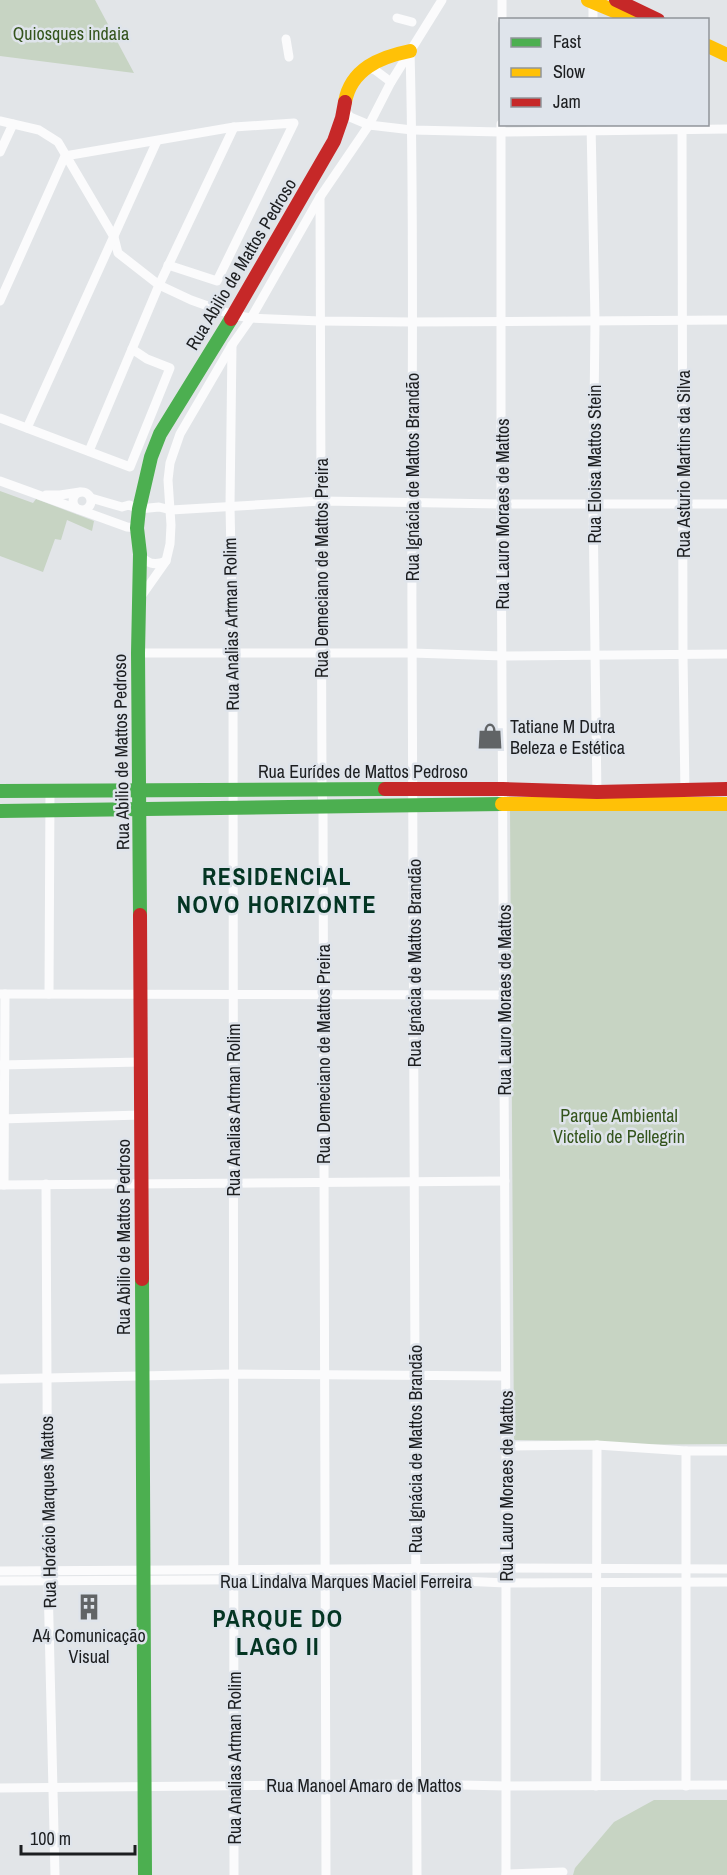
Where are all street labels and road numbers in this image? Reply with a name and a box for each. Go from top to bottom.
street label: Rua Abilio de Mattos Pedroso [180,174,302,354]
street label: Rua Asturio Martins da Silva [671,370,696,558]
street label: Rua Ignácia de Mattos Brandão [400,373,425,581]
street label: Rua Eloisa Mattos Stein [582,384,607,544]
street label: Rua Lauro Moraes de Mattos [490,418,515,610]
street label: Rua Demeciano de Mattos Preira [309,458,334,678]
street label: Rua Analias Artman Rolim [217,537,245,711]
street label: Rua Abilio de Mattos Pedroso [107,654,135,850]
street label: Rua Eurídes de Mattos Pedroso [258,759,468,784]
street label: Rua Ignácia de Mattos Brandão [402,859,427,1067]
street label: Rua Lauro Moraes de Mattos [492,904,517,1096]
street label: Rua Demeciano de Mattos Preira [311,944,336,1164]
street label: Rua Analias Artman Rolim [221,1023,246,1197]
street label: Rua Abilio de Mattos Pedroso [111,1139,136,1335]
street label: Rua Ignácia de Mattos Brandão [403,1345,428,1553]
street label: Rua Lauro Moraes de Mattos [494,1390,519,1582]
street label: Rua Horácio Marques Mattos [34,1415,62,1609]
street label: Rua Lindalva Marques Maciel Ferreira [220,1569,472,1594]
street label: Rua Analias Artman Rolim [222,1671,247,1845]
street label: Rua Manoel Amaro de Mattos [266,1773,462,1798]

